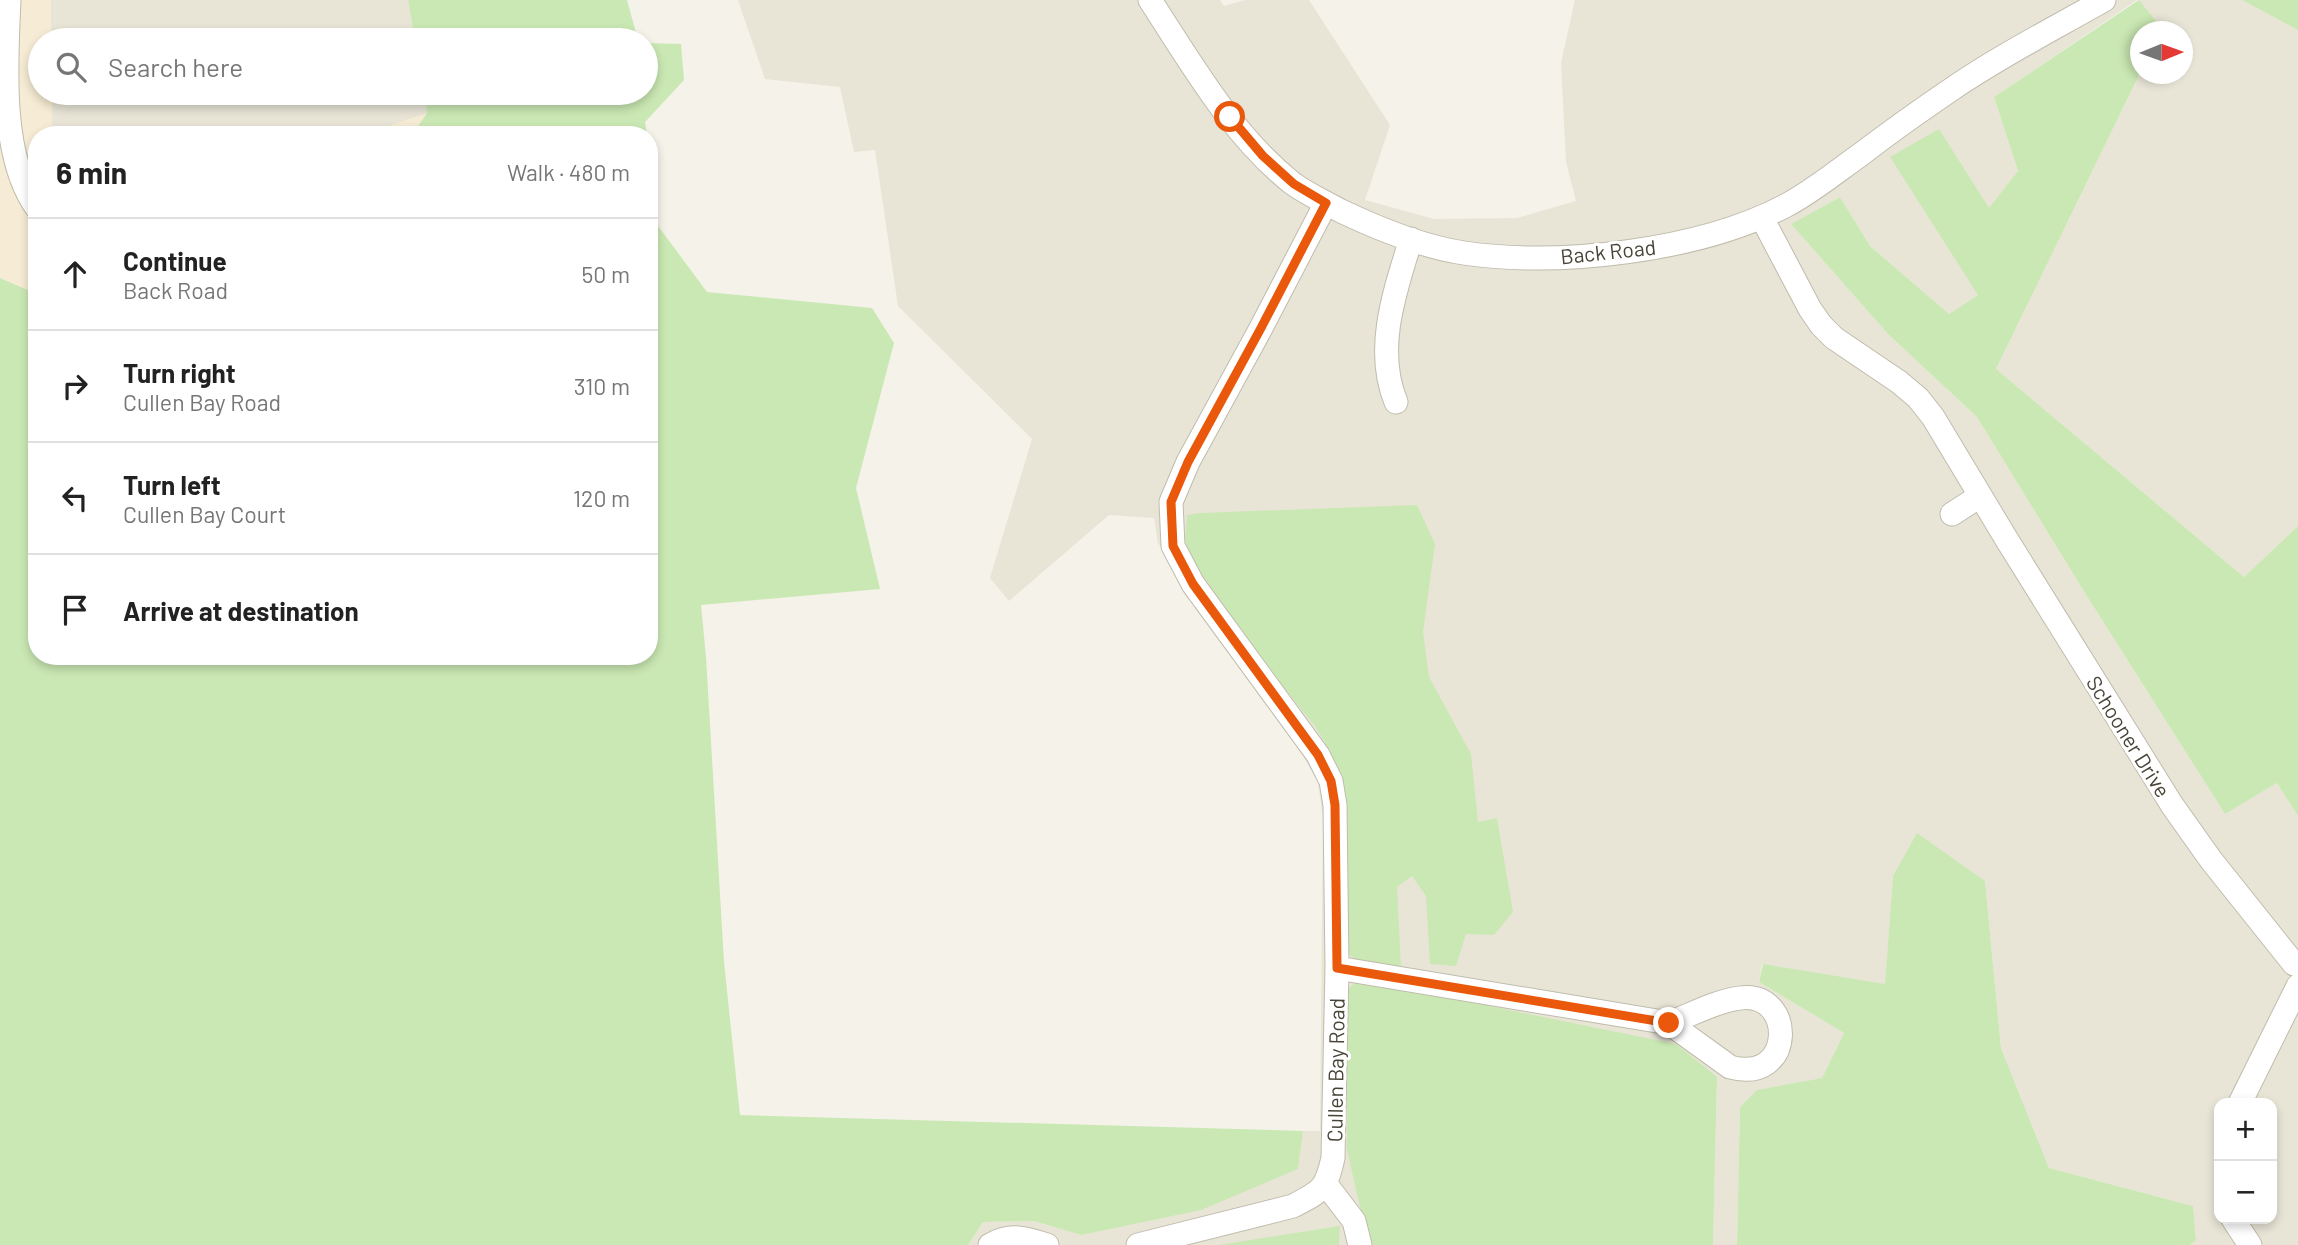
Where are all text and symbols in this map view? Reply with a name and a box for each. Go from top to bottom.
north arrow [2130,21,2193,84]
search box [28,28,658,105]
icon: search [52,48,90,86]
text: Search here [108,51,243,82]
route start [1214,101,1245,132]
text: 6 min [56,154,127,190]
text: Walk · 480 m [507,158,630,186]
street label: Back Road [1559,234,1657,268]
text: Continue [123,245,227,276]
icon: ahead [56,255,94,293]
text: 50 m [582,260,630,288]
text: Back Road [123,276,228,304]
text: Turn right [123,357,236,388]
icon: right [56,367,94,405]
text: 310 m [574,372,630,400]
text: Cullen Bay Road [123,388,281,416]
text: Turn left [123,469,221,500]
icon: left [56,479,94,517]
text: 120 m [573,484,630,512]
text: Cullen Bay Court [123,500,286,528]
icon: arrive [56,591,94,629]
text: Arrive at destination [123,595,359,626]
street label: Schooner Drive [2082,671,2176,801]
street label: Cullen Bay Road [1321,998,1349,1142]
route end [1653,1007,1684,1038]
map controls [2214,1098,2277,1224]
button: + [2214,1098,2277,1161]
button: − [2214,1161,2277,1224]

